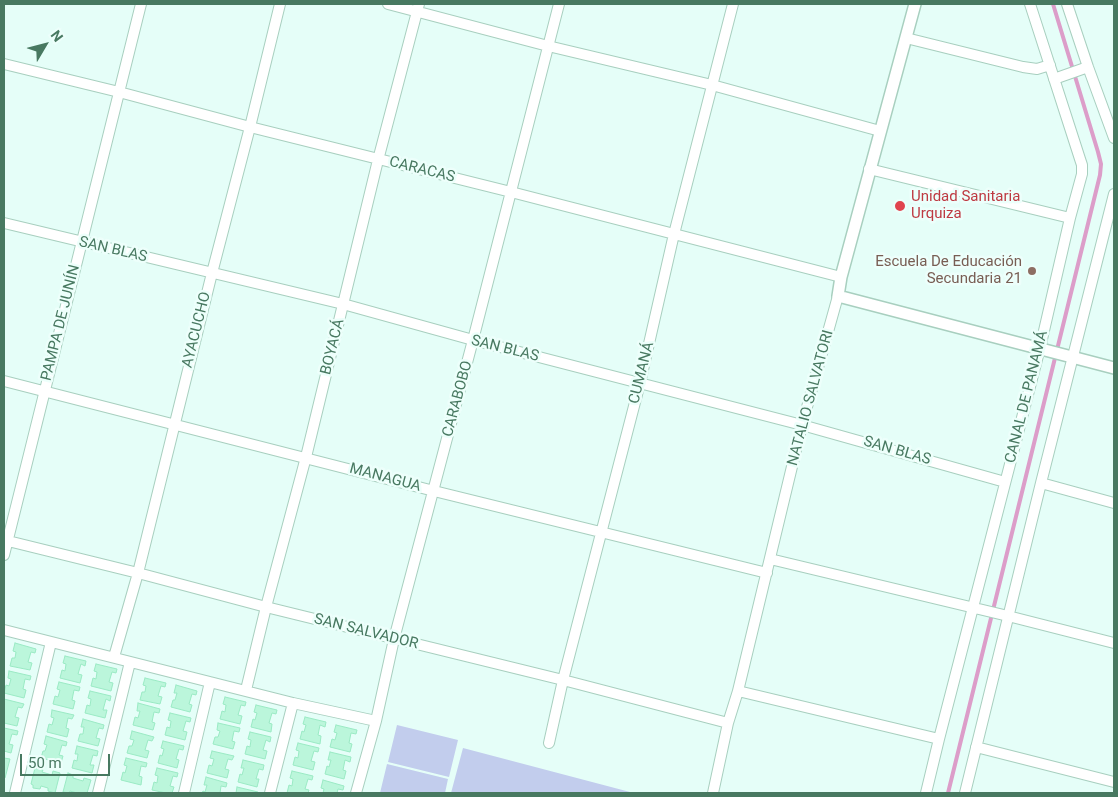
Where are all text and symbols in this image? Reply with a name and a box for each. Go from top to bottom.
north arrow [20,20,70,70]
text: N [48,27,66,45]
street label: CARACAS [387,153,457,187]
place label: Unidad Sanitaria Urquiza [911,188,1020,223]
marker: Unidad Sanitaria Urquiza [893,199,907,213]
street label: SAN BLAS [77,233,149,267]
place label: Escuela De Educación Secundaria 21 [875,253,1022,288]
street label: PAMPA DE JUNÍN [38,263,84,383]
marker: Escuela De Educación Secundaria 21 [1026,265,1038,277]
street label: AYACUCHO [179,290,215,370]
street label: BOYACÁ [317,317,349,377]
street label: NATALIO SALVATORI [784,328,838,468]
street label: CANAL DE PANAMÁ [1002,329,1052,465]
street label: SAN BLAS [469,332,541,366]
street label: CUMANÁ [626,340,658,406]
street label: CARABOBO [439,359,477,439]
street label: SAN BLAS [861,433,933,469]
street label: MANAGUA [347,460,423,496]
street label: SAN SALVADOR [312,610,420,654]
scale bar [22,744,112,776]
text: 50 m [28,754,62,772]

